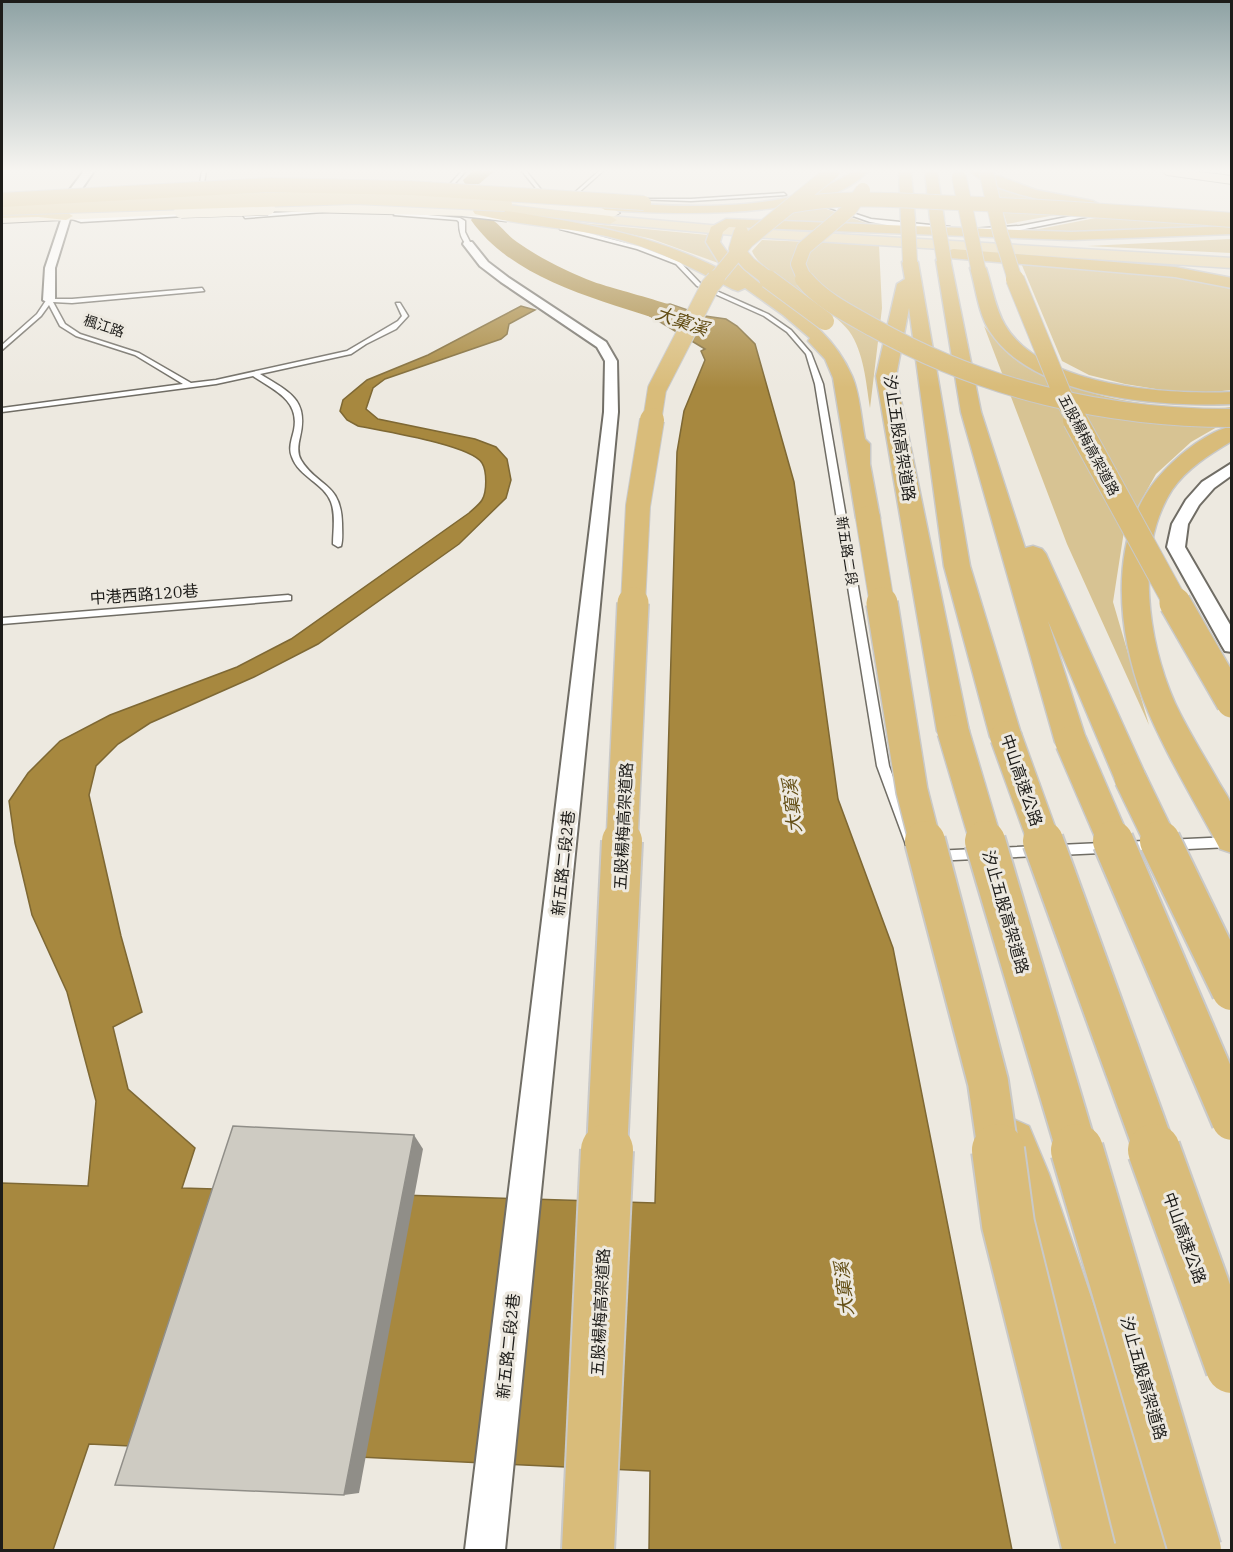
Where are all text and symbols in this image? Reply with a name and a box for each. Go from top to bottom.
water label: 大窠溪 [653,301,714,342]
street label: 楓江路 [81,311,127,341]
street label: 汐止五股高架道路 [880,373,920,503]
street label: 五股楊梅高架道路 [1055,391,1123,499]
street label: 新五路二段 [833,515,861,587]
street label: 中港西路120巷 [89,580,199,608]
street label: 中山高速公路 [997,731,1047,829]
street label: 五股楊梅高架道路 [610,762,636,890]
water label: 大窠溪 [777,775,806,834]
street label: 新五路二段2巷 [548,809,578,917]
street label: 汐止五股高架道路 [979,848,1033,976]
street label: 中山高速公路 [1159,1189,1211,1287]
street label: 五股楊梅高架道路 [587,1248,613,1376]
water label: 大窠溪 [829,1258,858,1317]
street label: 新五路二段2巷 [493,1292,523,1400]
street label: 汐止五股高架道路 [1117,1314,1171,1442]

